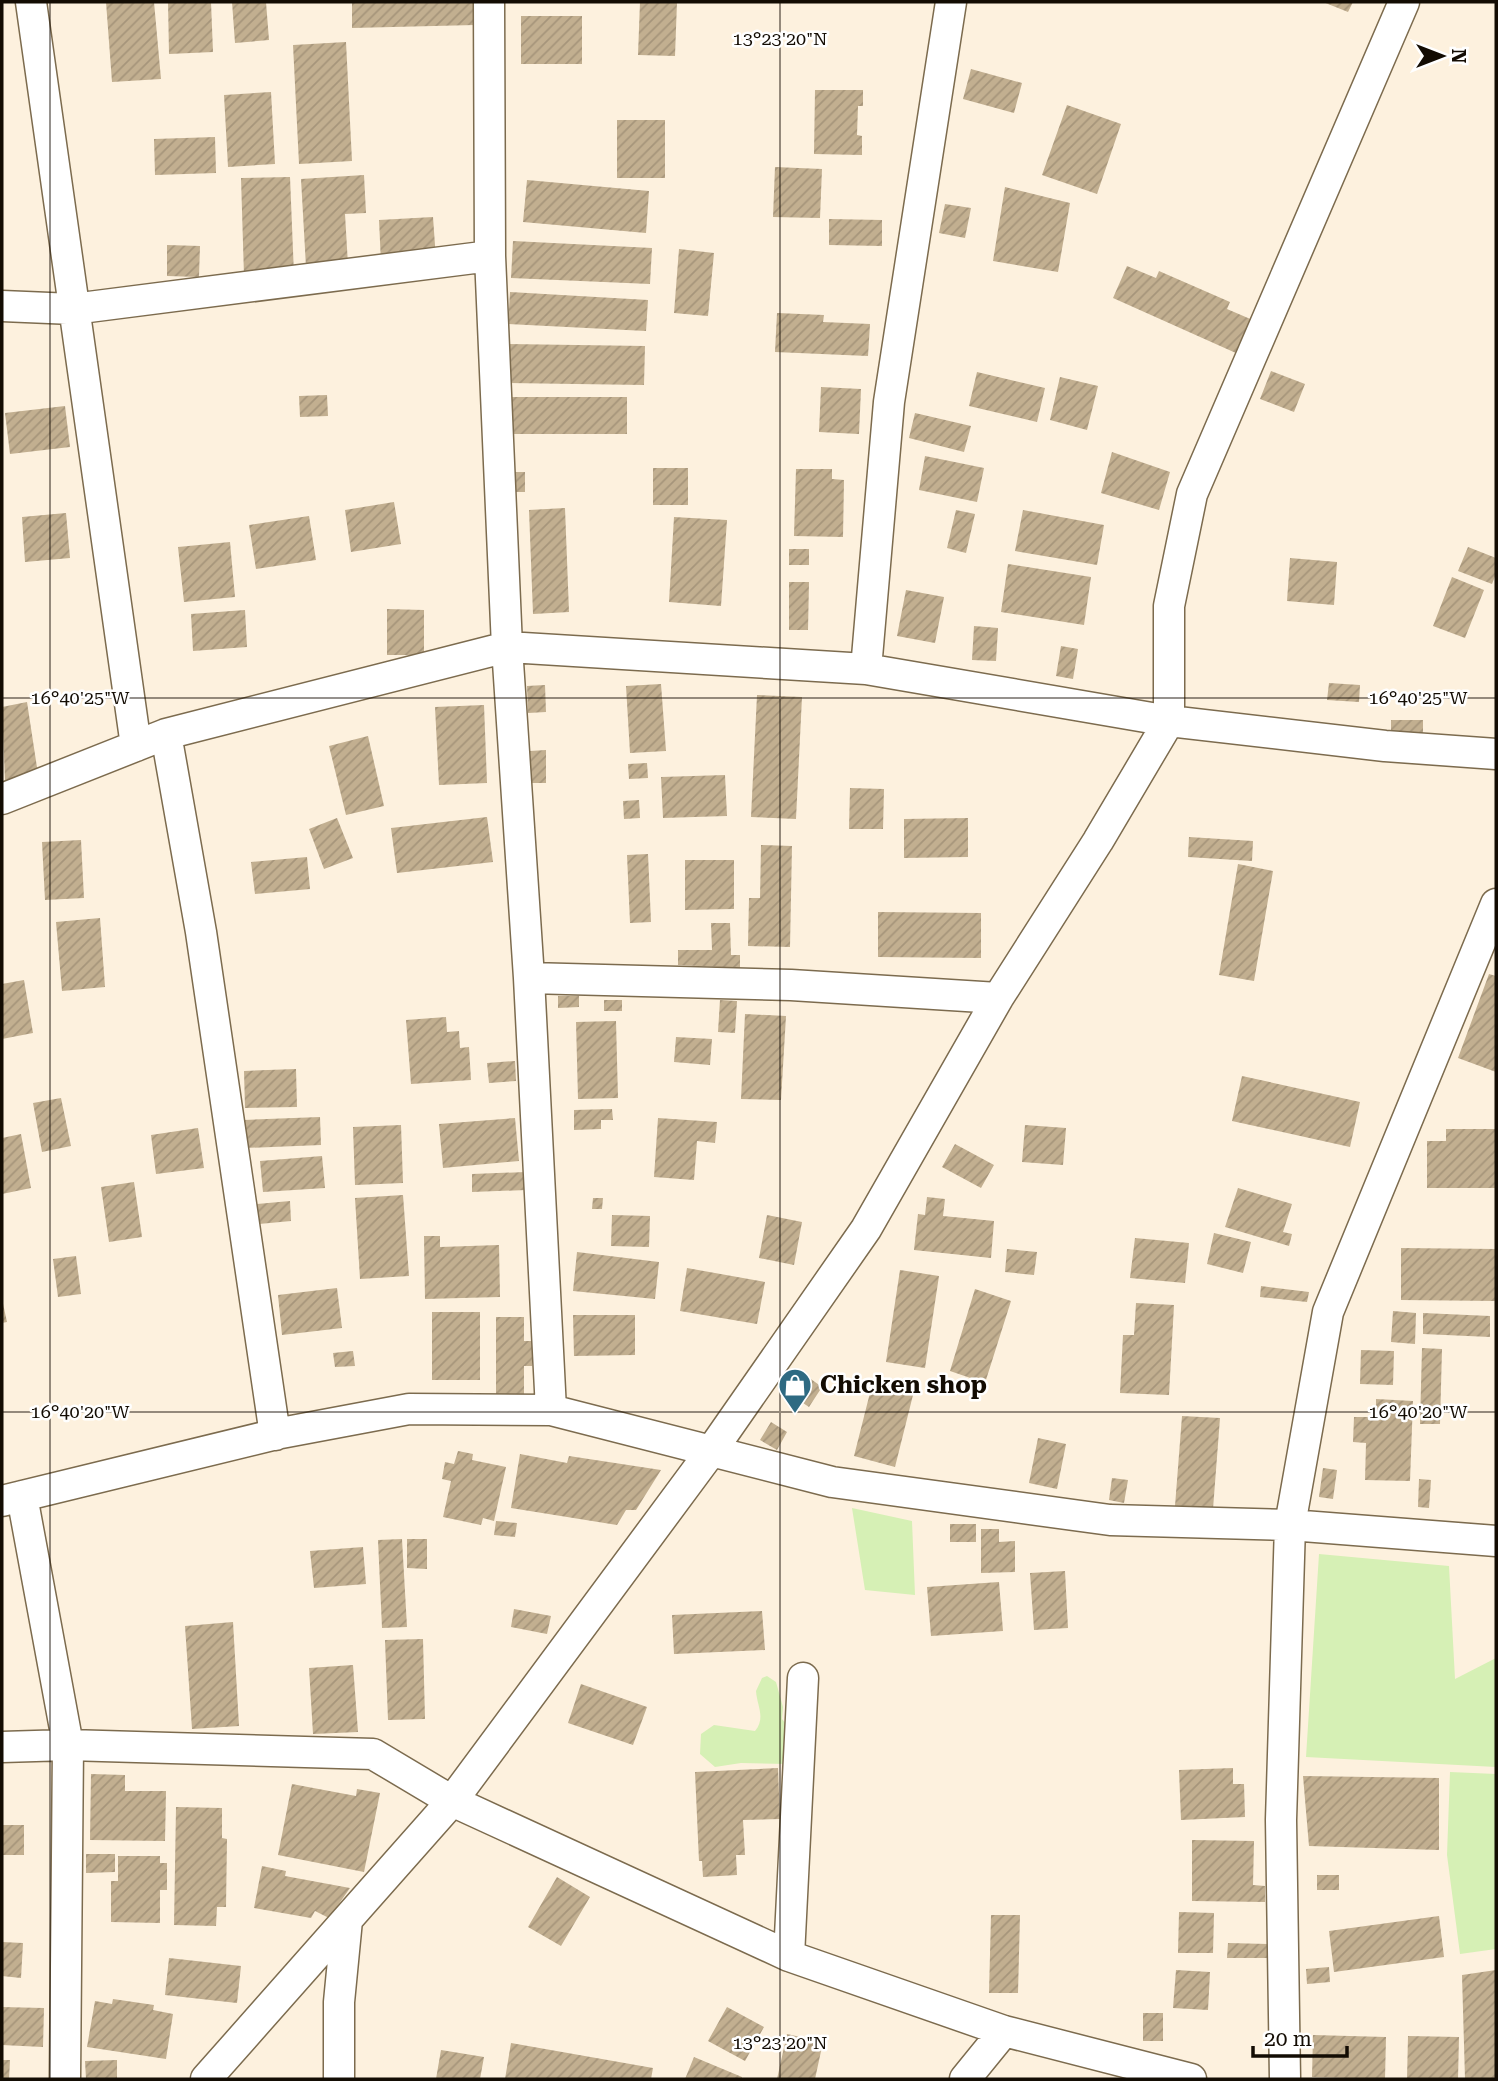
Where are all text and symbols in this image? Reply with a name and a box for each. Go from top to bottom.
north arrow [1407,21,1477,91]
text: 13°23'20"N [733,28,827,49]
text: N [1447,49,1470,64]
text: 16°40'25"W [31,687,130,708]
text: 16°40'25"W [1369,687,1468,708]
shop icon: Chicken shop [776,1366,814,1415]
place label: Chicken shop [820,1371,987,1399]
text: 16°40'20"W [31,1401,130,1422]
text: 16°40'20"W [1369,1401,1468,1422]
scale bar [1253,2014,1348,2058]
text: 20 m [1264,2027,1312,2051]
text: 13°23'20"N [733,2032,827,2053]

